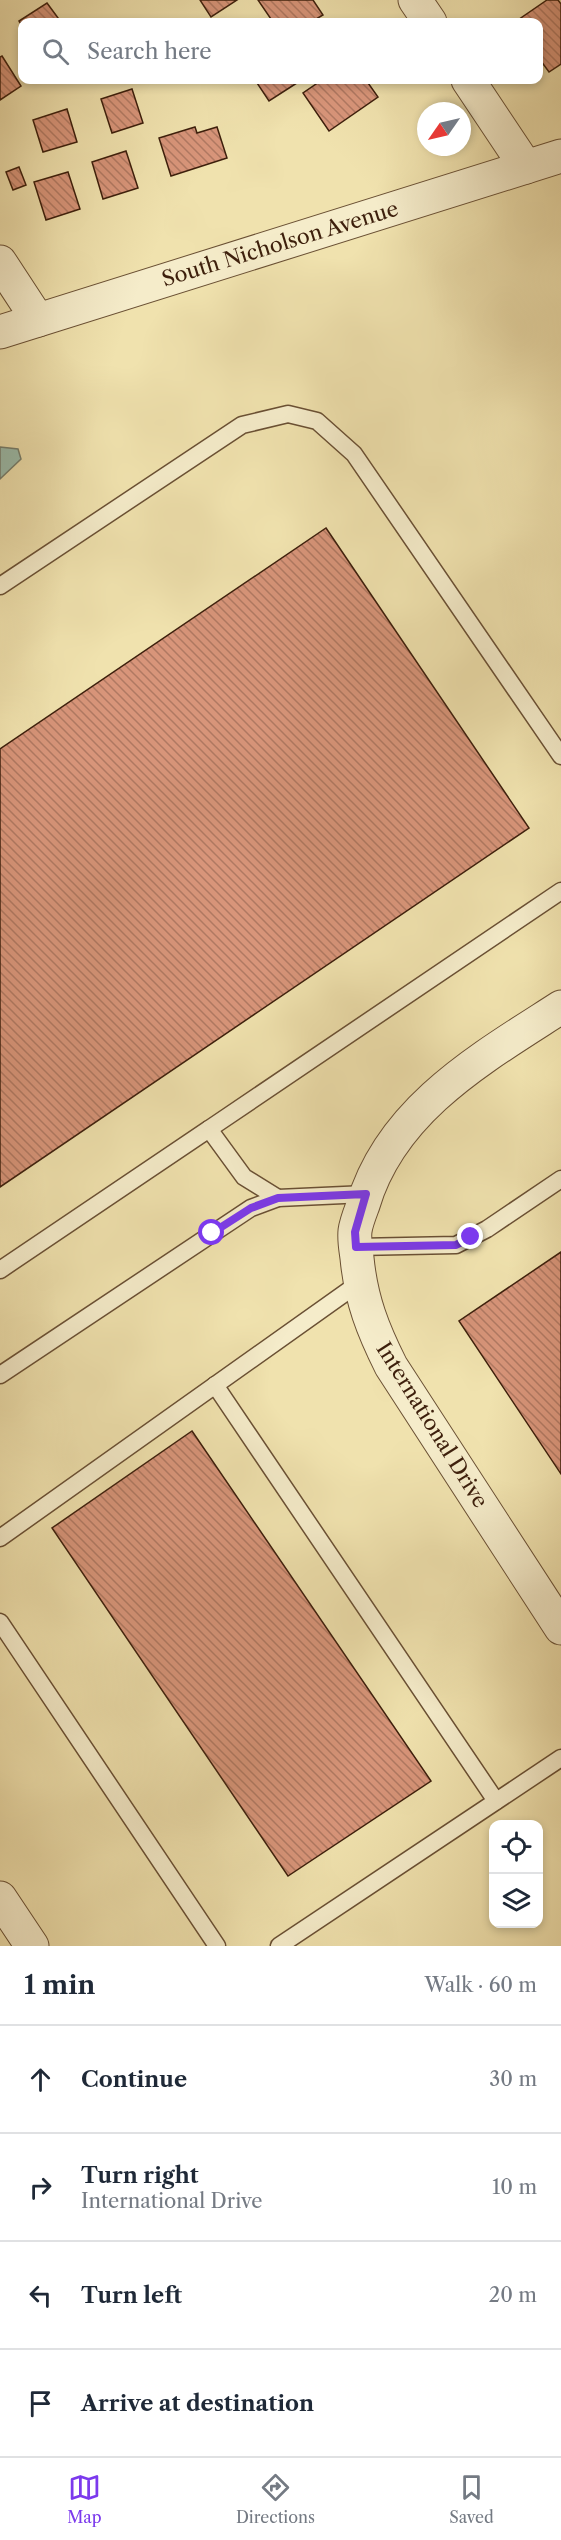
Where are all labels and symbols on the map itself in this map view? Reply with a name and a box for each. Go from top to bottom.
north arrow [417,102,471,156]
street label: South Nicholson Avenue [159,196,401,291]
route start [198,1219,224,1245]
route end [457,1223,483,1249]
street label: International Drive [371,1337,494,1512]

